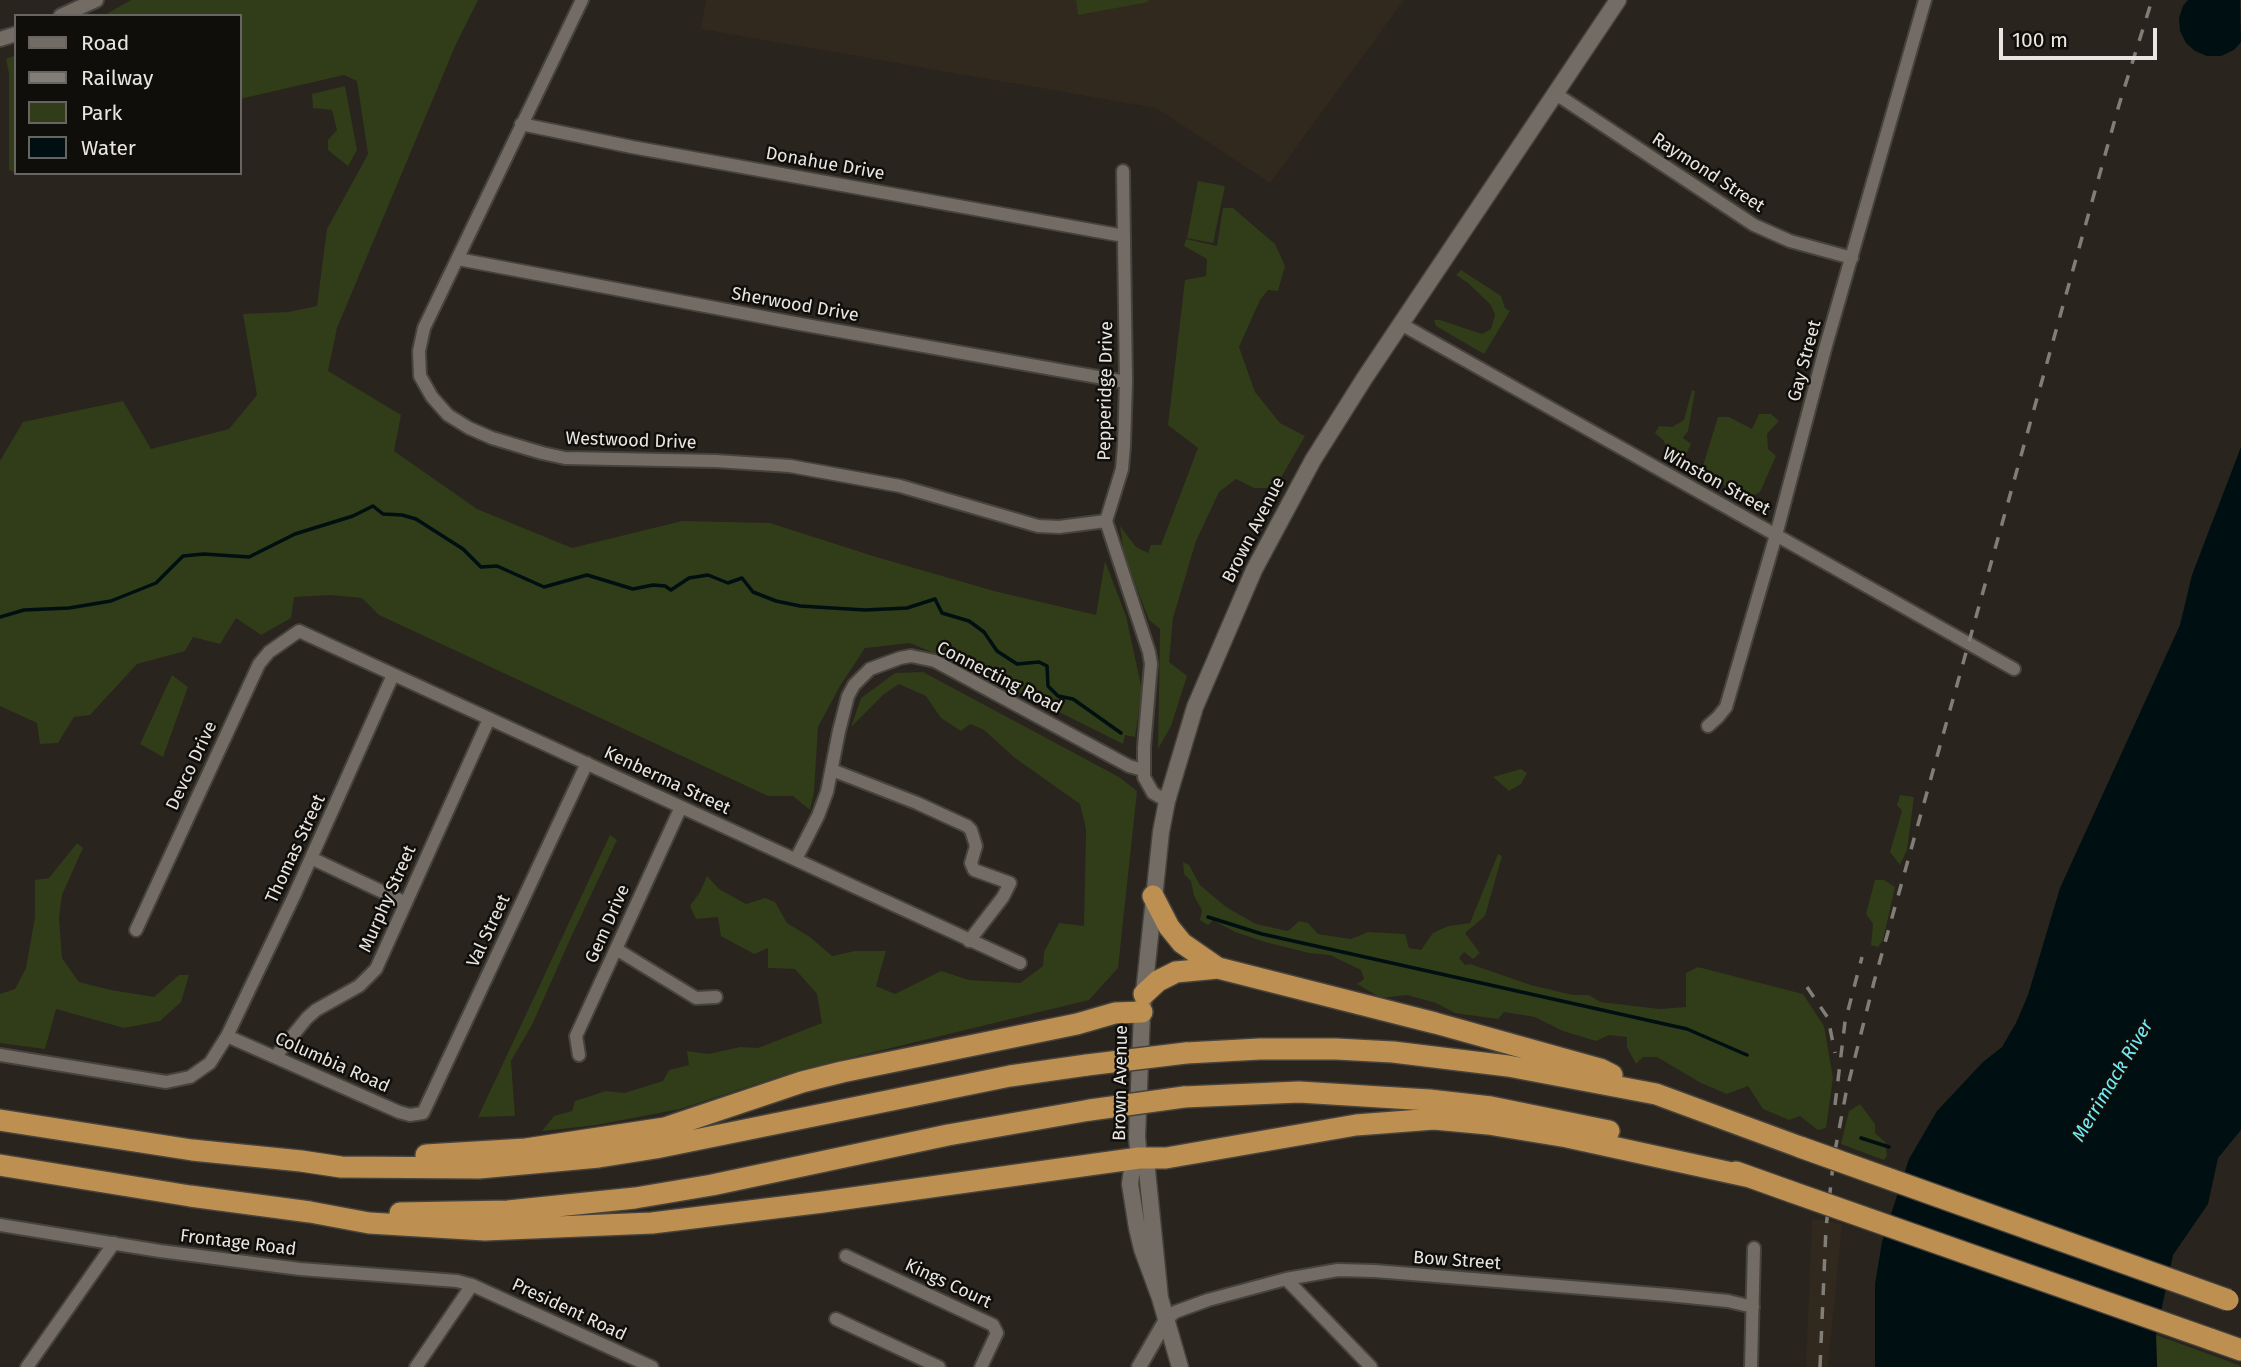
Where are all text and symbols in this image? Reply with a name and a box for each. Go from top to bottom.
legend [14,14,242,175]
scale bar [2003,14,2160,58]
text: 100 m [2012,27,2068,53]
text: Road [81,30,129,56]
text: Railway [81,65,153,91]
text: Park [81,100,122,126]
street label: Raymond Street [1648,129,1768,217]
text: Water [81,135,136,161]
street label: Donahue Drive [764,143,886,185]
street label: Sherwood Drive [730,283,860,327]
street label: Gay Street [1784,318,1826,404]
street label: Pepperidge Drive [1094,321,1118,461]
street label: Westwood Drive [565,428,697,454]
street label: Winston Street [1658,444,1774,520]
street label: Brown Avenue [1218,473,1290,587]
street label: Connecting Road [933,637,1065,719]
street label: Devco Drive [162,718,222,814]
street label: Kenberma Street [600,742,734,820]
street label: Thomas Street [261,791,331,907]
street label: Murphy Street [355,842,421,956]
street label: Gem Drive [581,881,635,967]
street label: Val Street [463,891,515,971]
water label: Merrimack River [2068,1016,2158,1146]
street label: Brown Avenue [1109,1025,1133,1141]
street label: Columbia Road [271,1028,393,1098]
street label: Frontage Road [179,1225,297,1261]
street label: Bow Street [1412,1247,1502,1275]
street label: Kings Court [901,1255,995,1313]
street label: President Road [508,1274,630,1346]

